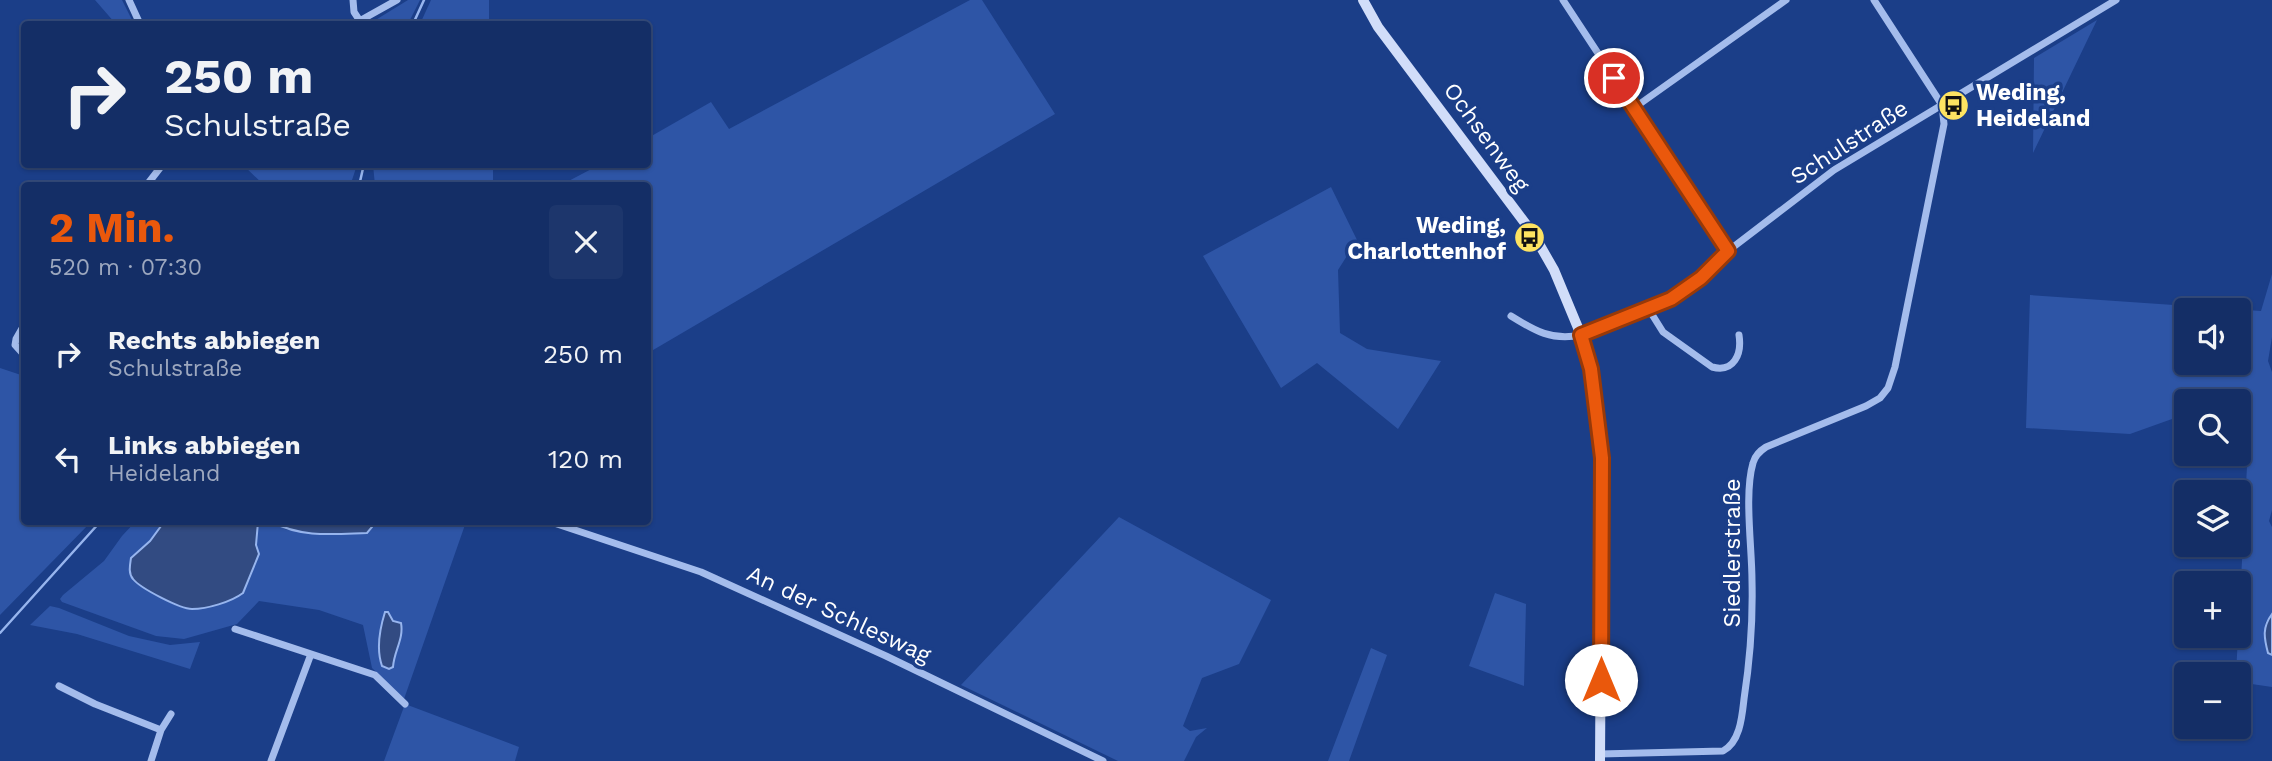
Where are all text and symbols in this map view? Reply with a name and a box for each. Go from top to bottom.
text: 250 m [164,47,313,105]
pin [1584,48,1644,108]
icon: right [49,49,140,140]
icon: arrive [1595,59,1633,97]
street label: Ochsenweg [1438,78,1536,198]
place label: Weding, Heideland [1976,79,2090,132]
bus stop icon: Weding, Heideland [1936,88,1970,122]
street label: Schulstraße [1786,95,1913,190]
text: Schulstraße [164,106,351,144]
text: 2 Min. [49,203,175,252]
button: close [549,205,623,279]
place label: Weding, Charlottenhof [1347,212,1506,265]
bus stop icon: Weding, Charlottenhof [1512,221,1546,255]
text: 520 m · 07:30 [49,254,202,281]
map controls [2174,298,2251,739]
button: sound [2174,298,2251,375]
text: Rechts abbiegen [108,325,320,355]
icon: right [49,335,87,373]
text: 250 m [543,339,623,369]
text: Schulstraße [108,355,242,382]
button: search [2174,389,2251,466]
text: Links abbiegen [108,430,301,460]
icon: left [49,440,87,478]
text: 120 m [548,444,623,474]
text: Heideland [108,460,221,487]
street label: Siedlerstraße [1719,479,1746,627]
button: layers [2174,480,2251,557]
street label: An der Schleswag [743,560,936,669]
button: + [2174,571,2251,648]
position arrow [1564,643,1638,717]
button: − [2174,662,2251,739]

